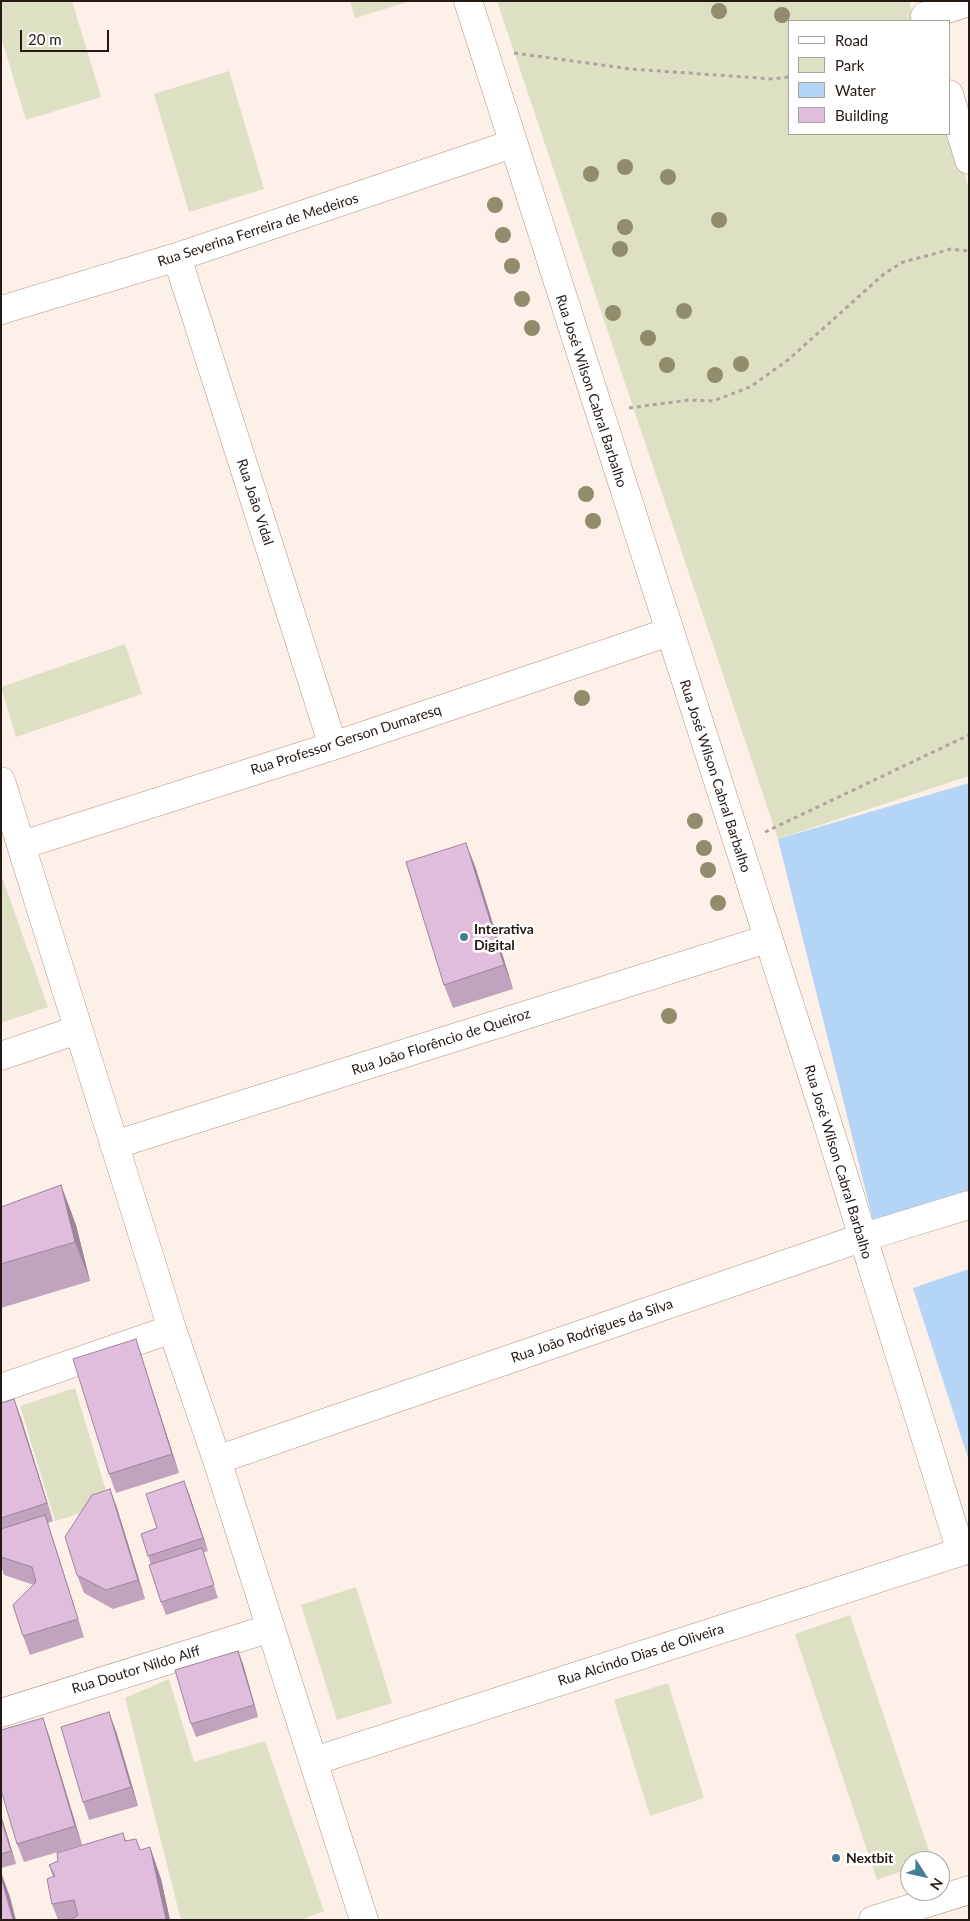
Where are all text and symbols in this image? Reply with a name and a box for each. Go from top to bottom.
scale bar [22,20,111,52]
legend [788,20,950,135]
text: 20 m [28,30,62,48]
text: Road [835,31,868,49]
text: Park [835,56,864,74]
text: Water [835,81,876,99]
text: Building [835,106,888,124]
street label: Rua Severina Ferreira de Medeiros [155,190,361,270]
street label: Rua José Wilson Cabral Barbalho [552,292,630,490]
street label: Rua João Vidal [233,457,277,547]
street label: Rua José Wilson Cabral Barbalho [676,677,754,875]
street label: Rua Professor Gerson Dumaresq [249,701,443,779]
place label: Interativa Digital [474,921,534,954]
marker: Interativa Digital [458,931,470,943]
street label: Rua João Florêncio de Queiroz [350,1005,532,1079]
street label: Rua José Wilson Cabral Barbalho [800,1063,876,1261]
street label: Rua João Rodrigues da Silva [509,1295,675,1367]
street label: Rua Alcindo Dias de Oliveira [556,1620,726,1690]
street label: Rua Doutor Nildo Alff [70,1642,202,1698]
place label: Nextbit [846,1850,893,1866]
north arrow [900,1851,950,1901]
marker: Nextbit [830,1852,842,1864]
text: N [927,1875,947,1894]

